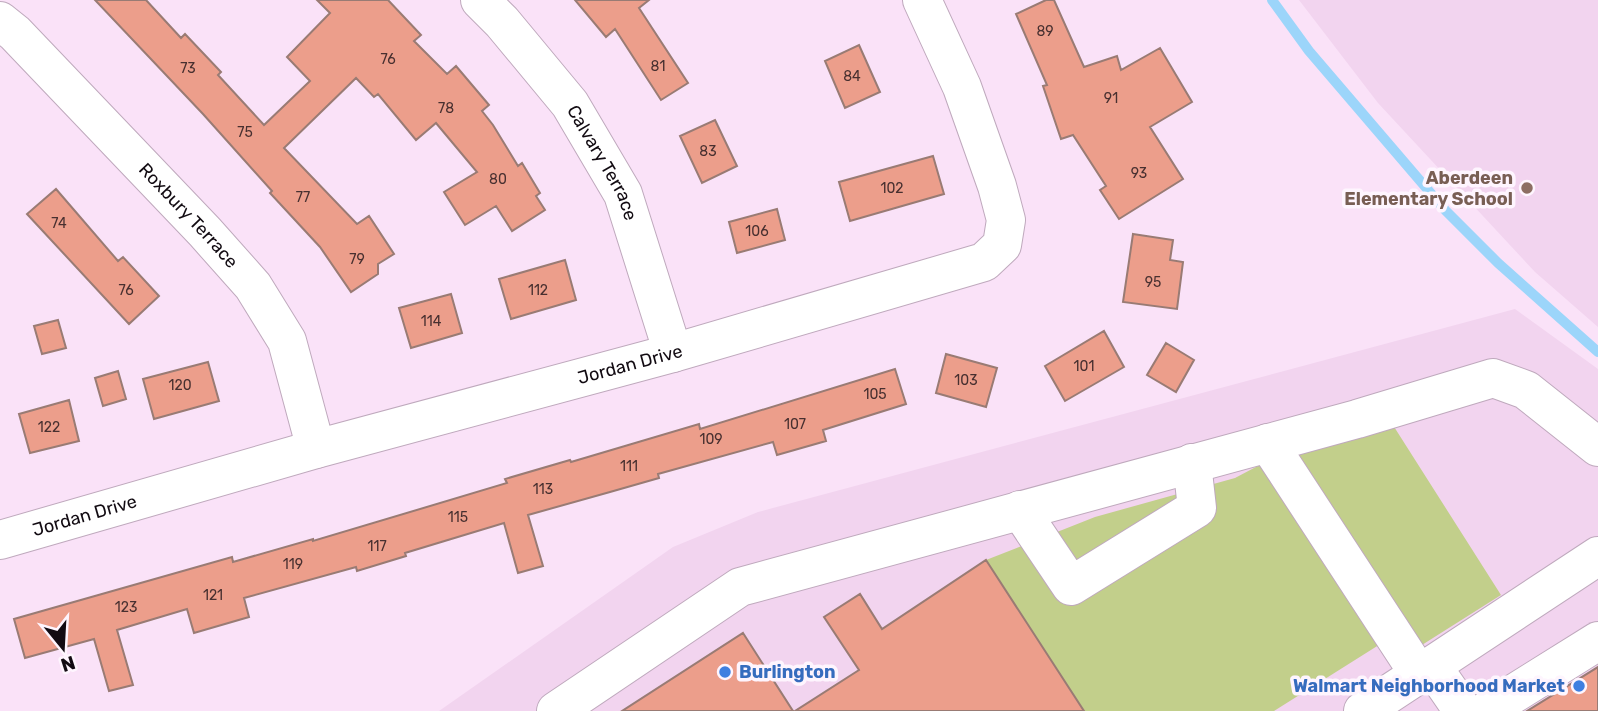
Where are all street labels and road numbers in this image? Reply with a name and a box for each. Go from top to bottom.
street label: Calvary Terrace [562,101,642,223]
street label: Roxbury Terrace [134,158,243,273]
street label: Jordan Drive [575,340,685,389]
street label: Jordan Drive [30,490,139,541]

